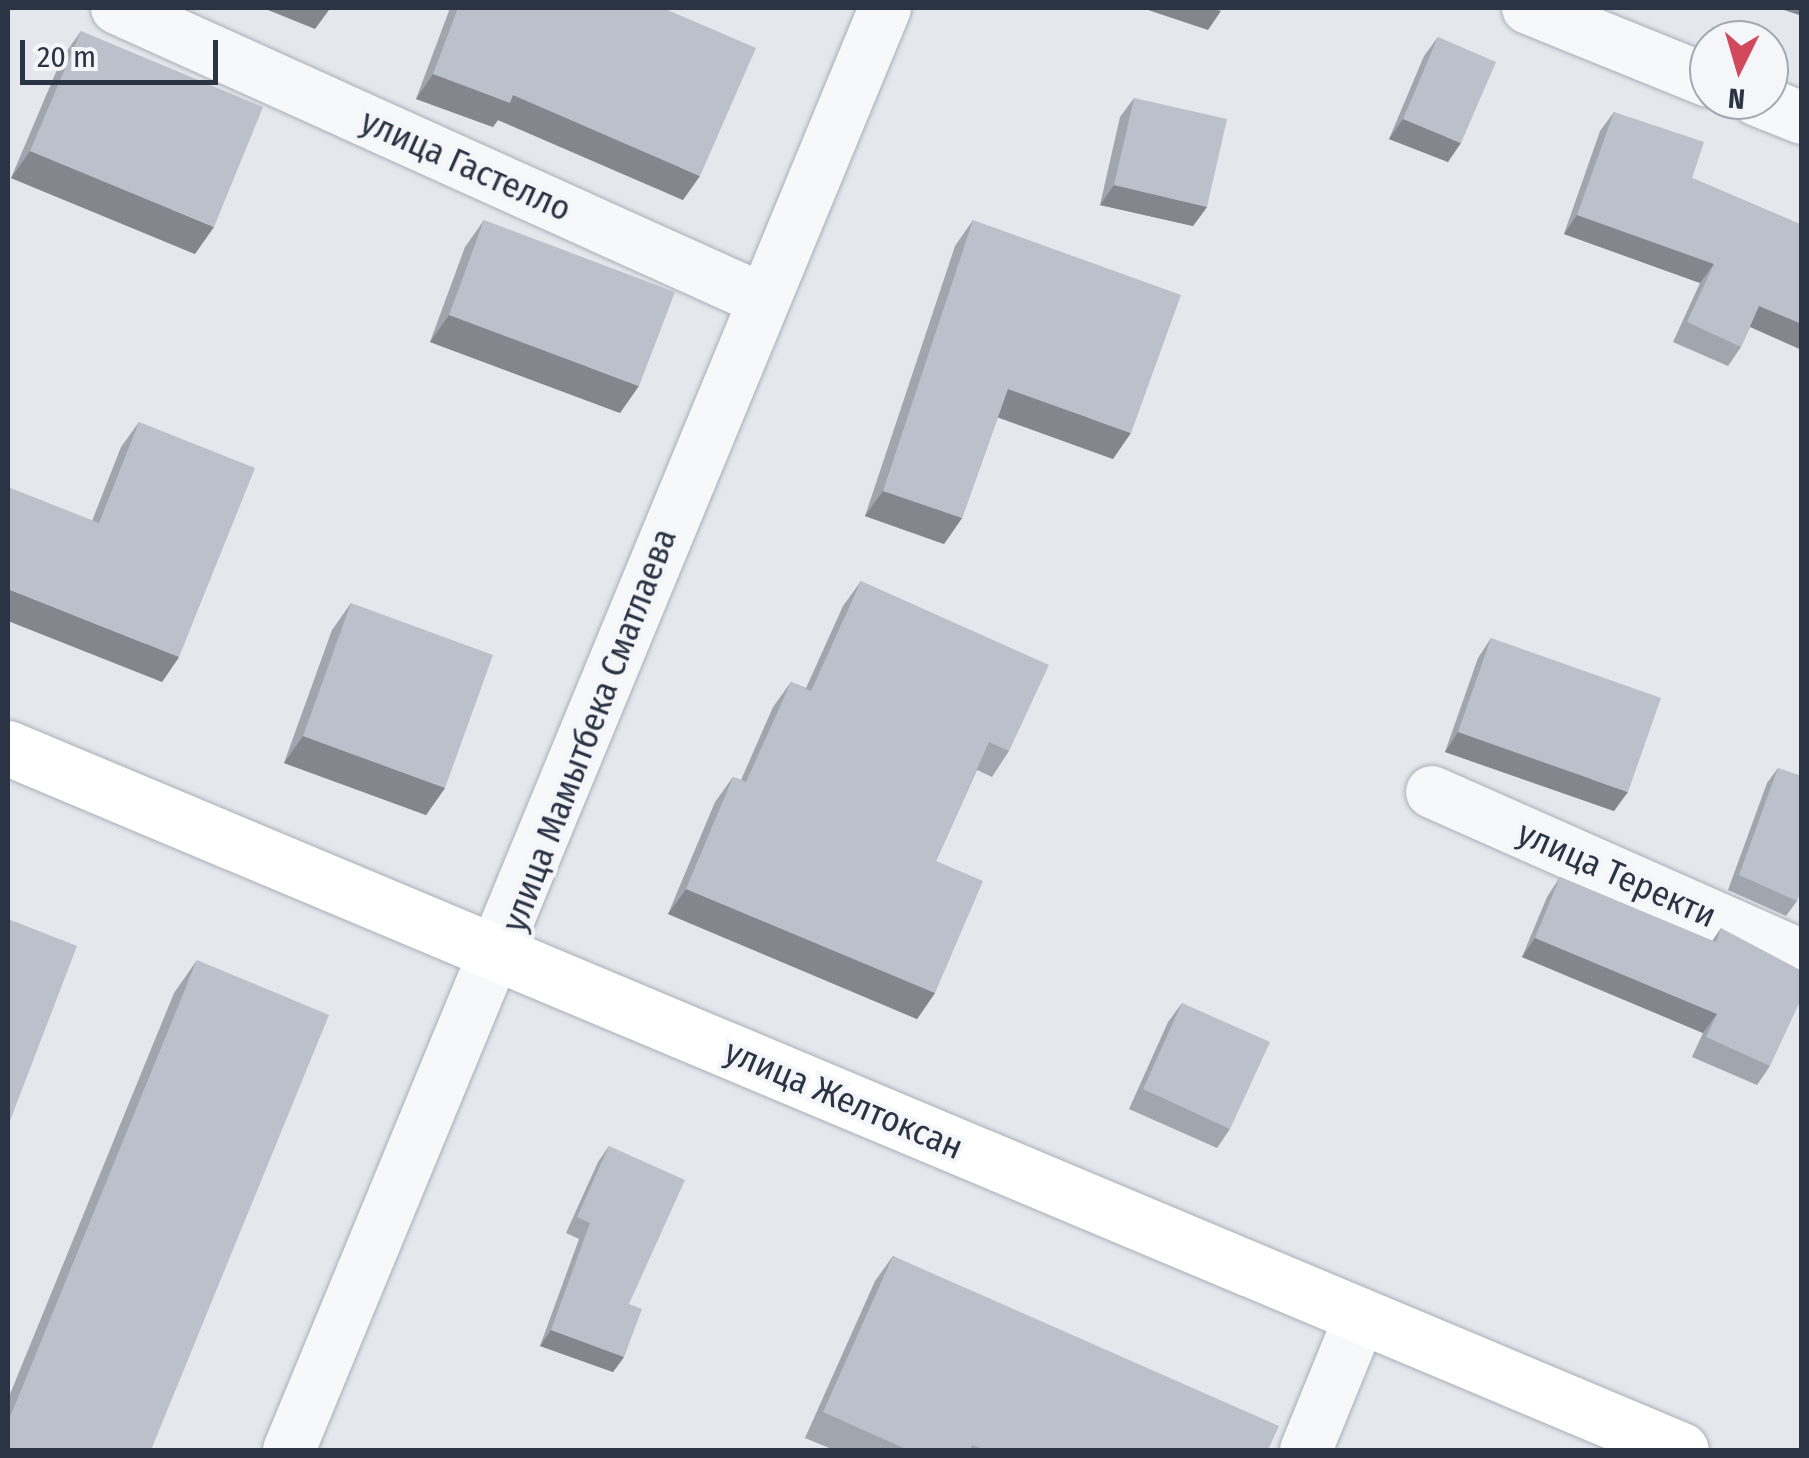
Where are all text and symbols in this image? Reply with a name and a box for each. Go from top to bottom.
scale bar [25,20,222,82]
north arrow [1689,20,1789,120]
text: 20 m [37,39,96,75]
text: N [1727,81,1746,116]
street label: улица Гастелло [355,100,577,230]
street label: улица Мамытбека Сматлаева [493,523,685,937]
street label: улица Теректи [1511,812,1723,936]
street label: улица Желтоксан [719,1030,969,1168]

